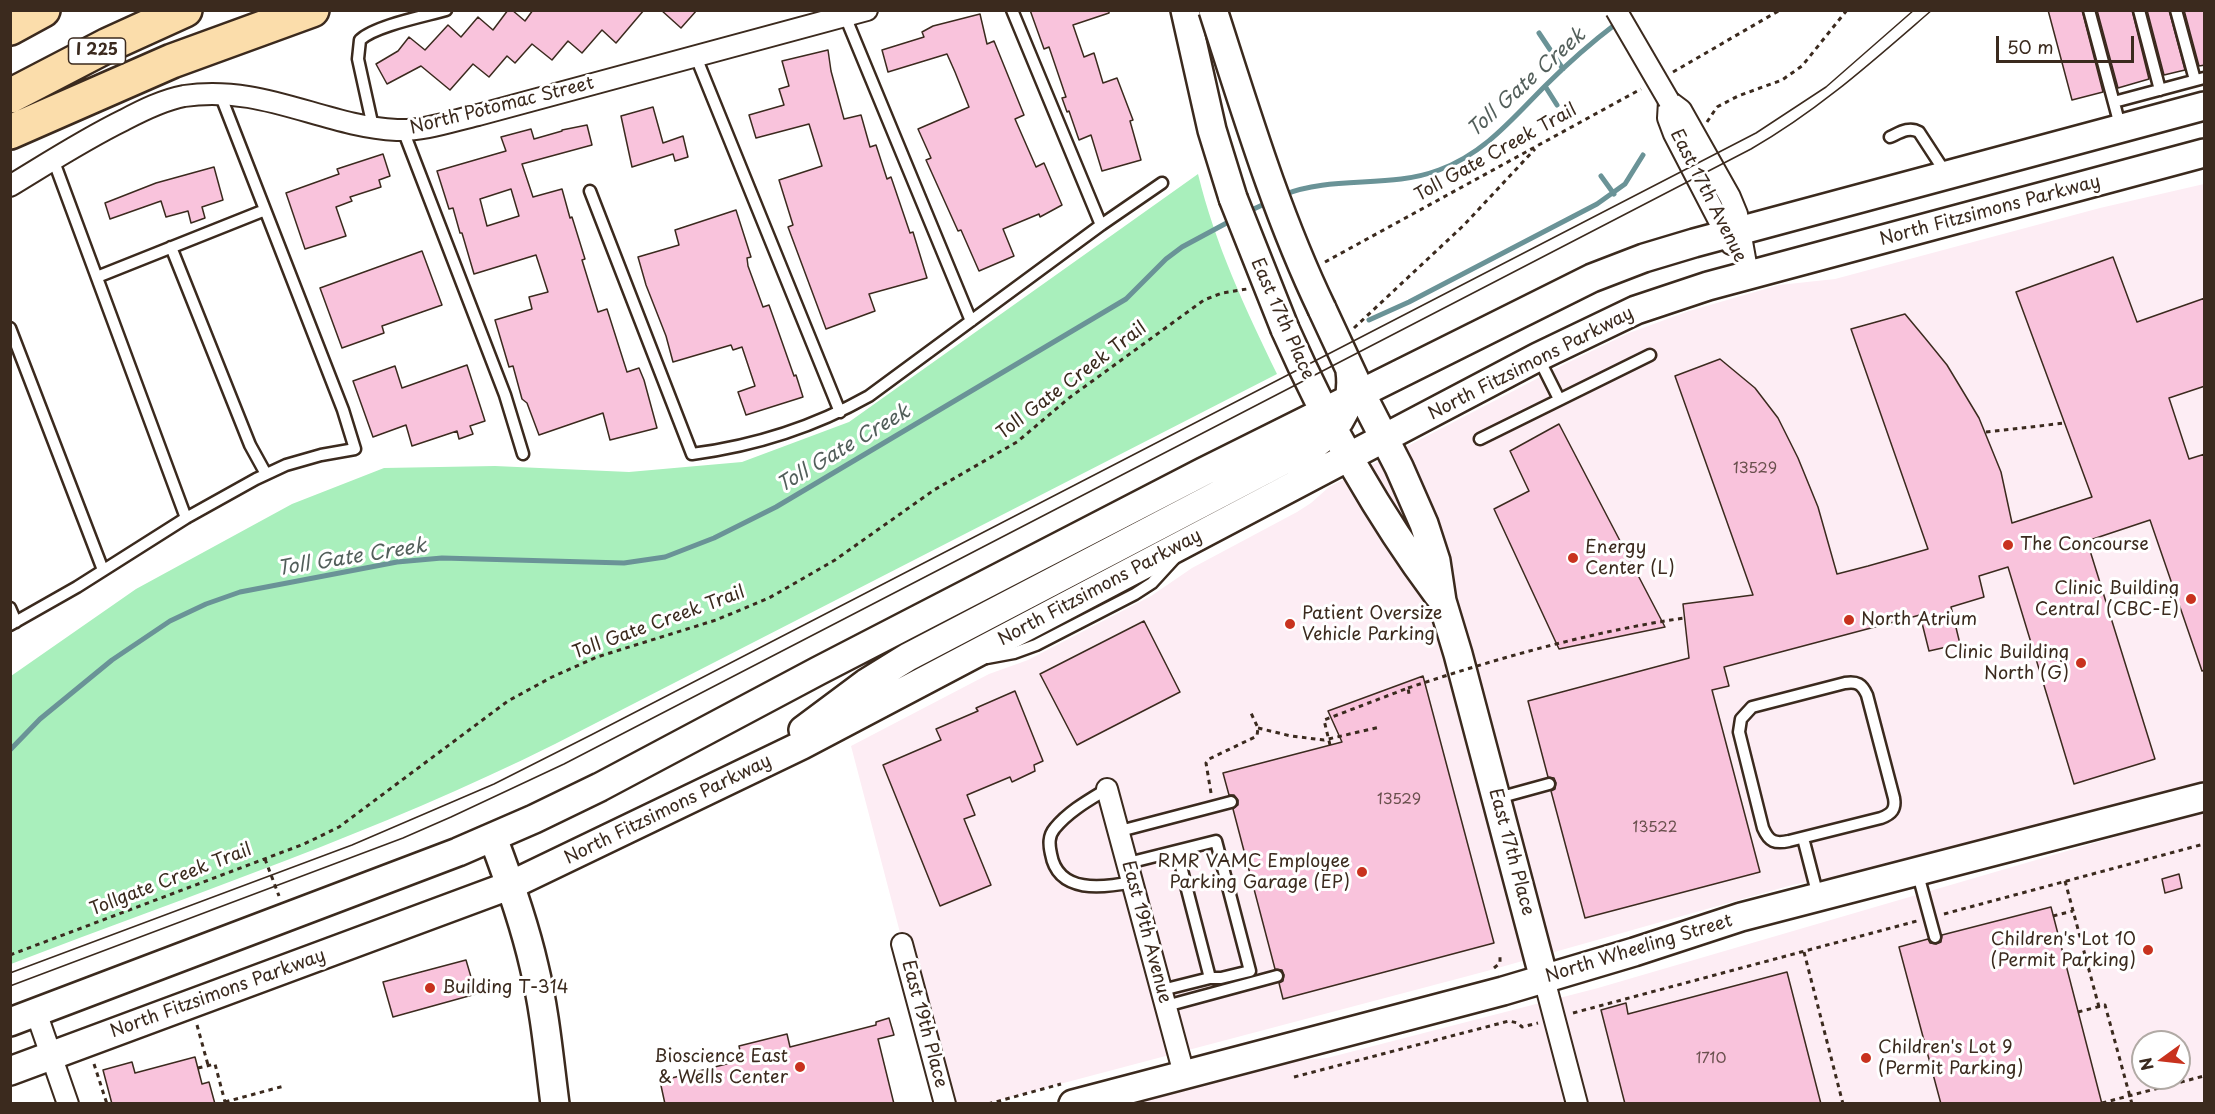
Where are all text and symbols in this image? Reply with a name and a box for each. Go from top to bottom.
water label: Toll Gate Creek [1463,24,1591,142]
scale bar [1999,24,2137,62]
text: 50 m [2007,33,2054,60]
road number: I 225 [68,38,126,64]
street label: North Potomac Street [408,73,596,139]
street label: Toll Gate Creek Trail [1411,99,1581,207]
street label: East 17th Avenue [1665,126,1751,266]
street label: North Fitzsimons Parkway [1877,171,2103,251]
street label: East 17th Place [1246,255,1318,383]
street label: North Fitzsimons Parkway [1425,303,1637,425]
street label: Toll Gate Creek Trail [993,318,1151,444]
water label: Toll Gate Creek [773,400,915,498]
house number: 13529 [1733,460,1777,478]
street label: North Fitzsimons Parkway [995,525,1205,651]
water label: Toll Gate Creek [276,534,428,582]
place label: The Concourse [2020,534,2149,556]
place label: Energy Center (L) [1585,537,1675,580]
marker: The Concourse [2001,538,2015,552]
marker: Energy Center (L) [1566,551,1580,565]
place label: Clinic Building Central (CBC-E) [2035,578,2179,620]
street label: Toll Gate Creek Trail [570,582,748,664]
marker: Clinic Building Central (CBC-E) [2184,592,2198,606]
place label: Patient Oversize Vehicle Parking [1302,603,1442,646]
place label: North Atrium [1861,609,1977,631]
marker: North Atrium [1842,613,1856,627]
marker: Patient Oversize Vehicle Parking [1283,617,1297,631]
place label: Clinic Building North (G) [1944,642,2069,684]
marker: Clinic Building North (G) [2074,656,2088,670]
street label: North Fitzsimons Parkway [561,750,775,870]
street label: East 17th Place [1484,786,1538,918]
house number: 13529 [1377,791,1421,809]
house number: 13522 [1633,819,1677,837]
street label: Tollgate Creek Trail [87,839,255,921]
place label: RMR VAMC Employee Parking Garage (EP) [1158,851,1350,894]
street label: East 19th Avenue [1117,858,1175,1006]
marker: RMR VAMC Employee Parking Garage (EP) [1355,865,1369,879]
street label: North Wheeling Street [1543,910,1735,988]
place label: Children's Lot 10 (Permit Parking) [1991,929,2136,972]
marker: Children's Lot 10 (Permit Parking) [2141,943,2155,957]
street label: North Fitzsimons Parkway [107,945,329,1043]
street label: East 19th Place [897,958,951,1090]
place label: Building T-314 [442,977,569,999]
marker: Building T-314 [423,981,437,995]
north arrow [2131,1030,2191,1090]
place label: Children's Lot 9 (Permit Parking) [1878,1037,2023,1080]
place label: Bioscience East & Wells Center [654,1046,788,1088]
house number: 1710 [1696,1050,1726,1068]
marker: Children's Lot 9 (Permit Parking) [1859,1051,1873,1065]
text: N [2132,1055,2159,1073]
marker: Bioscience East & Wells Center [793,1060,807,1074]

